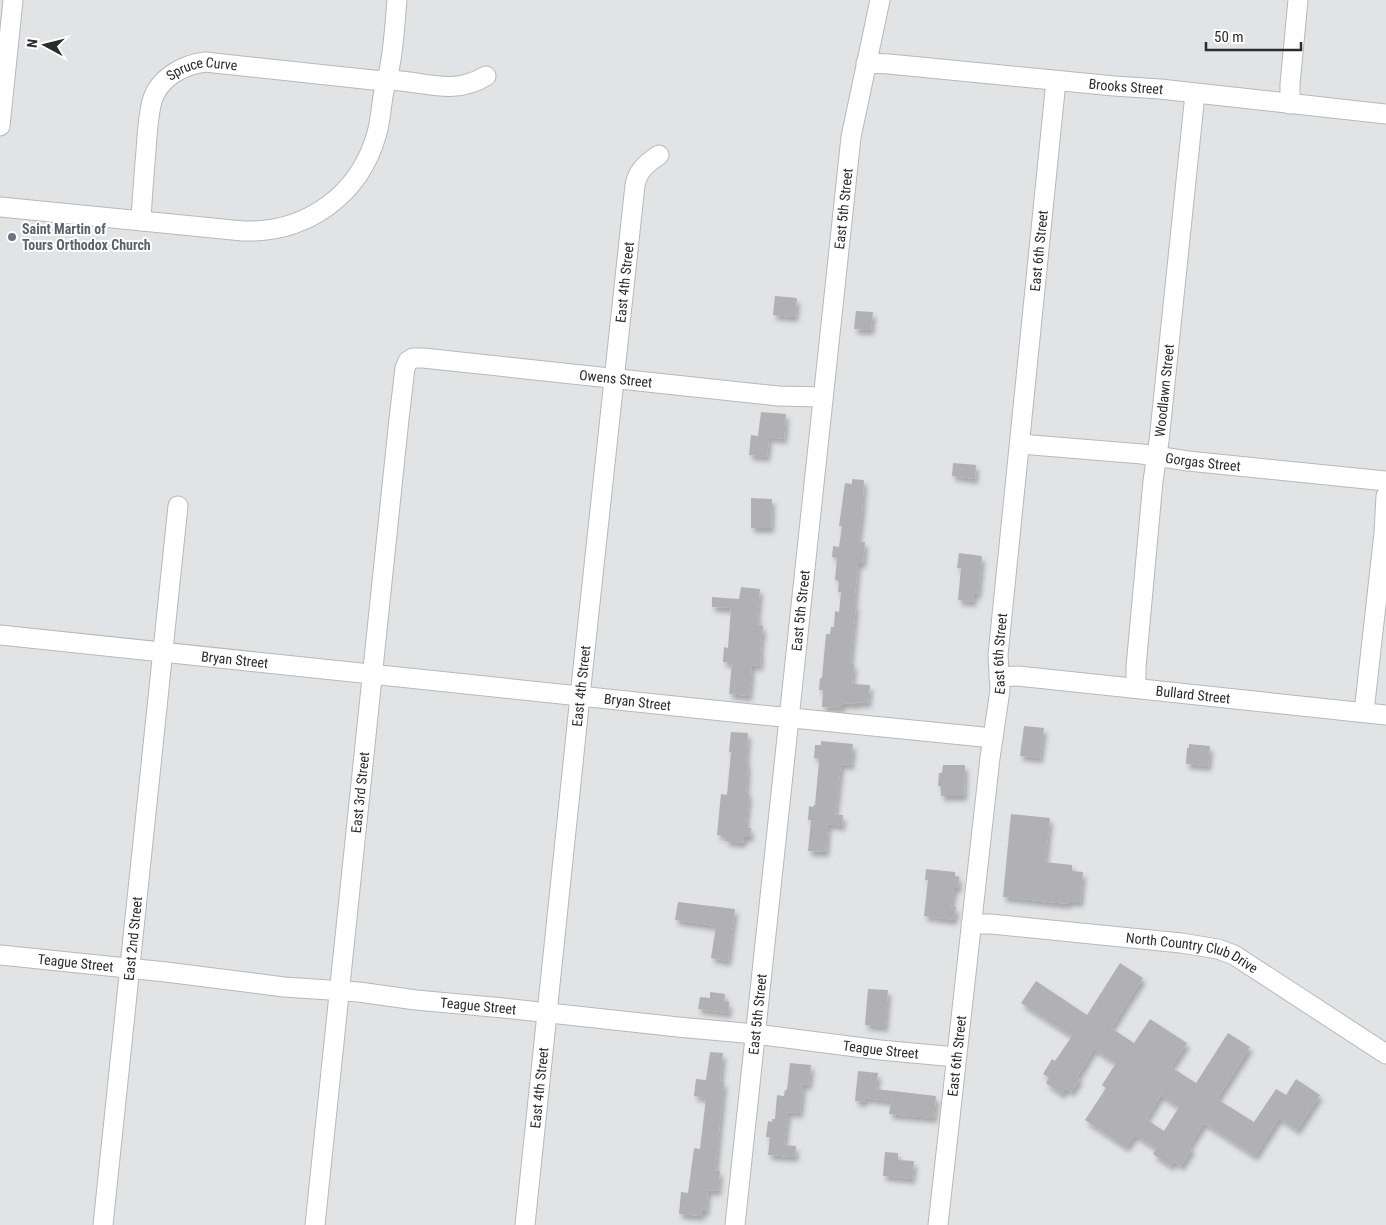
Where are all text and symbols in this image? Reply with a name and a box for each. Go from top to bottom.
north arrow [20,20,70,70]
scale bar [1206,20,1301,52]
text: 50 m [1214,28,1244,46]
text: N [24,38,41,49]
street label: Spruce Curve [163,54,239,84]
street label: Brooks Street [1088,76,1164,97]
street label: East 5th Street [831,167,856,250]
street label: East 6th Street [1027,209,1051,292]
place label: Saint Martin of Tours Orthodox Church [22,221,151,253]
marker: Saint Martin of Tours Orthodox Church [6,231,18,243]
street label: East 4th Street [612,241,637,324]
street label: Woodlawn Street [1151,343,1177,438]
street label: Owens Street [578,367,653,390]
street label: Gorgas Street [1164,450,1241,474]
street label: East 5th Street [788,569,813,652]
street label: East 6th Street [990,612,1010,695]
street label: East 4th Street [569,645,593,727]
street label: Bryan Street [200,648,269,671]
street label: Bullard Street [1155,683,1231,706]
street label: Bryan Street [603,691,672,714]
street label: East 3rd Street [348,751,372,834]
street label: East 2nd Street [121,896,145,981]
street label: North Country Club Drive [1125,930,1261,977]
street label: Teague Street [37,951,114,975]
street label: East 5th Street [745,973,770,1055]
street label: Teague Street [440,994,517,1017]
street label: East 6th Street [944,1015,969,1097]
street label: Teague Street [842,1037,919,1062]
street label: East 4th Street [527,1046,551,1129]

